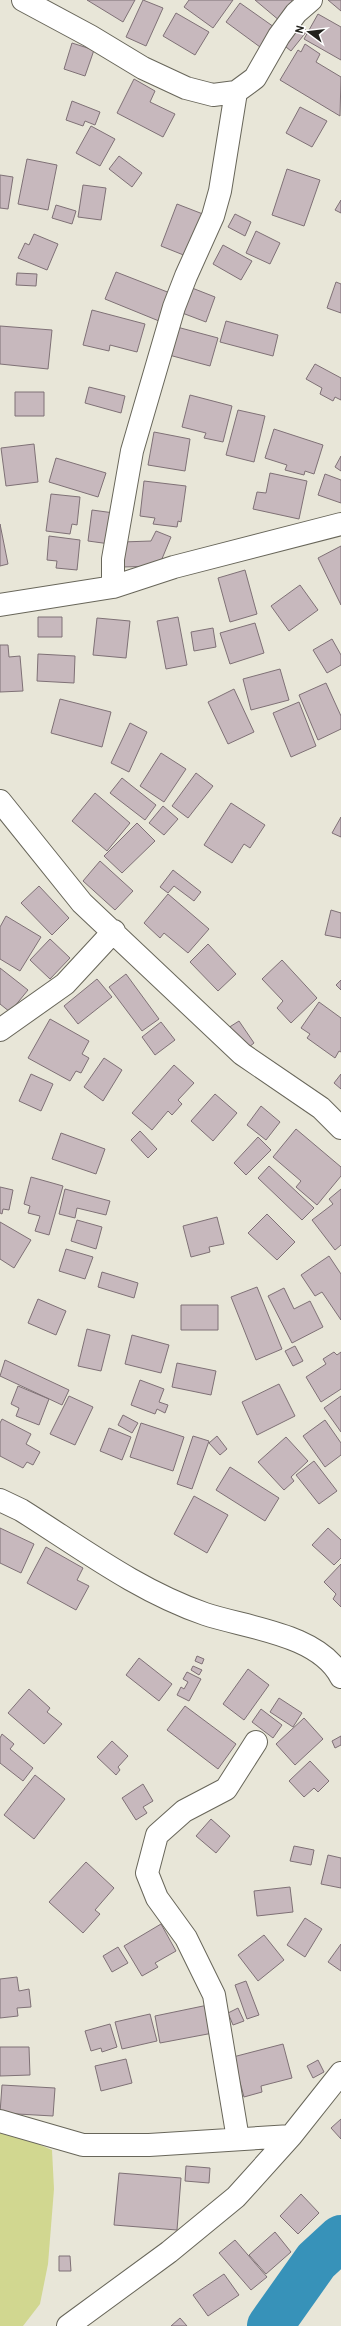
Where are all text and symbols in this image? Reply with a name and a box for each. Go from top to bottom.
north arrow [289,12,329,52]
text: N [293,24,308,35]

